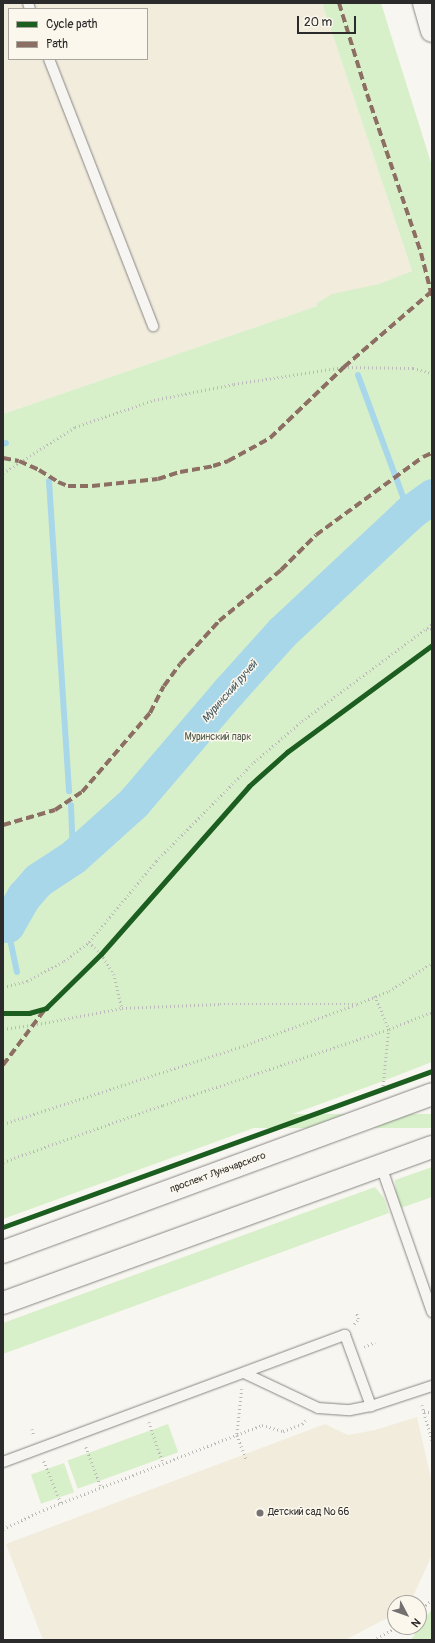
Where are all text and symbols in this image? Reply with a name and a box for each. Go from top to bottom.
legend [8,8,148,60]
scale bar [299,8,358,34]
text: 20 m [304,15,332,30]
text: Cycle path [46,17,97,32]
text: Path [46,37,68,52]
water label: Муринский ручей [199,658,261,726]
park label: Муринский парк [185,732,251,744]
street label: проспект Луначарского [168,1150,268,1196]
place label: Детский сад № 66 [268,1507,349,1519]
marker: Детский сад № 66 [255,1508,265,1518]
north arrow [387,1595,427,1635]
text: N [408,1615,423,1630]

